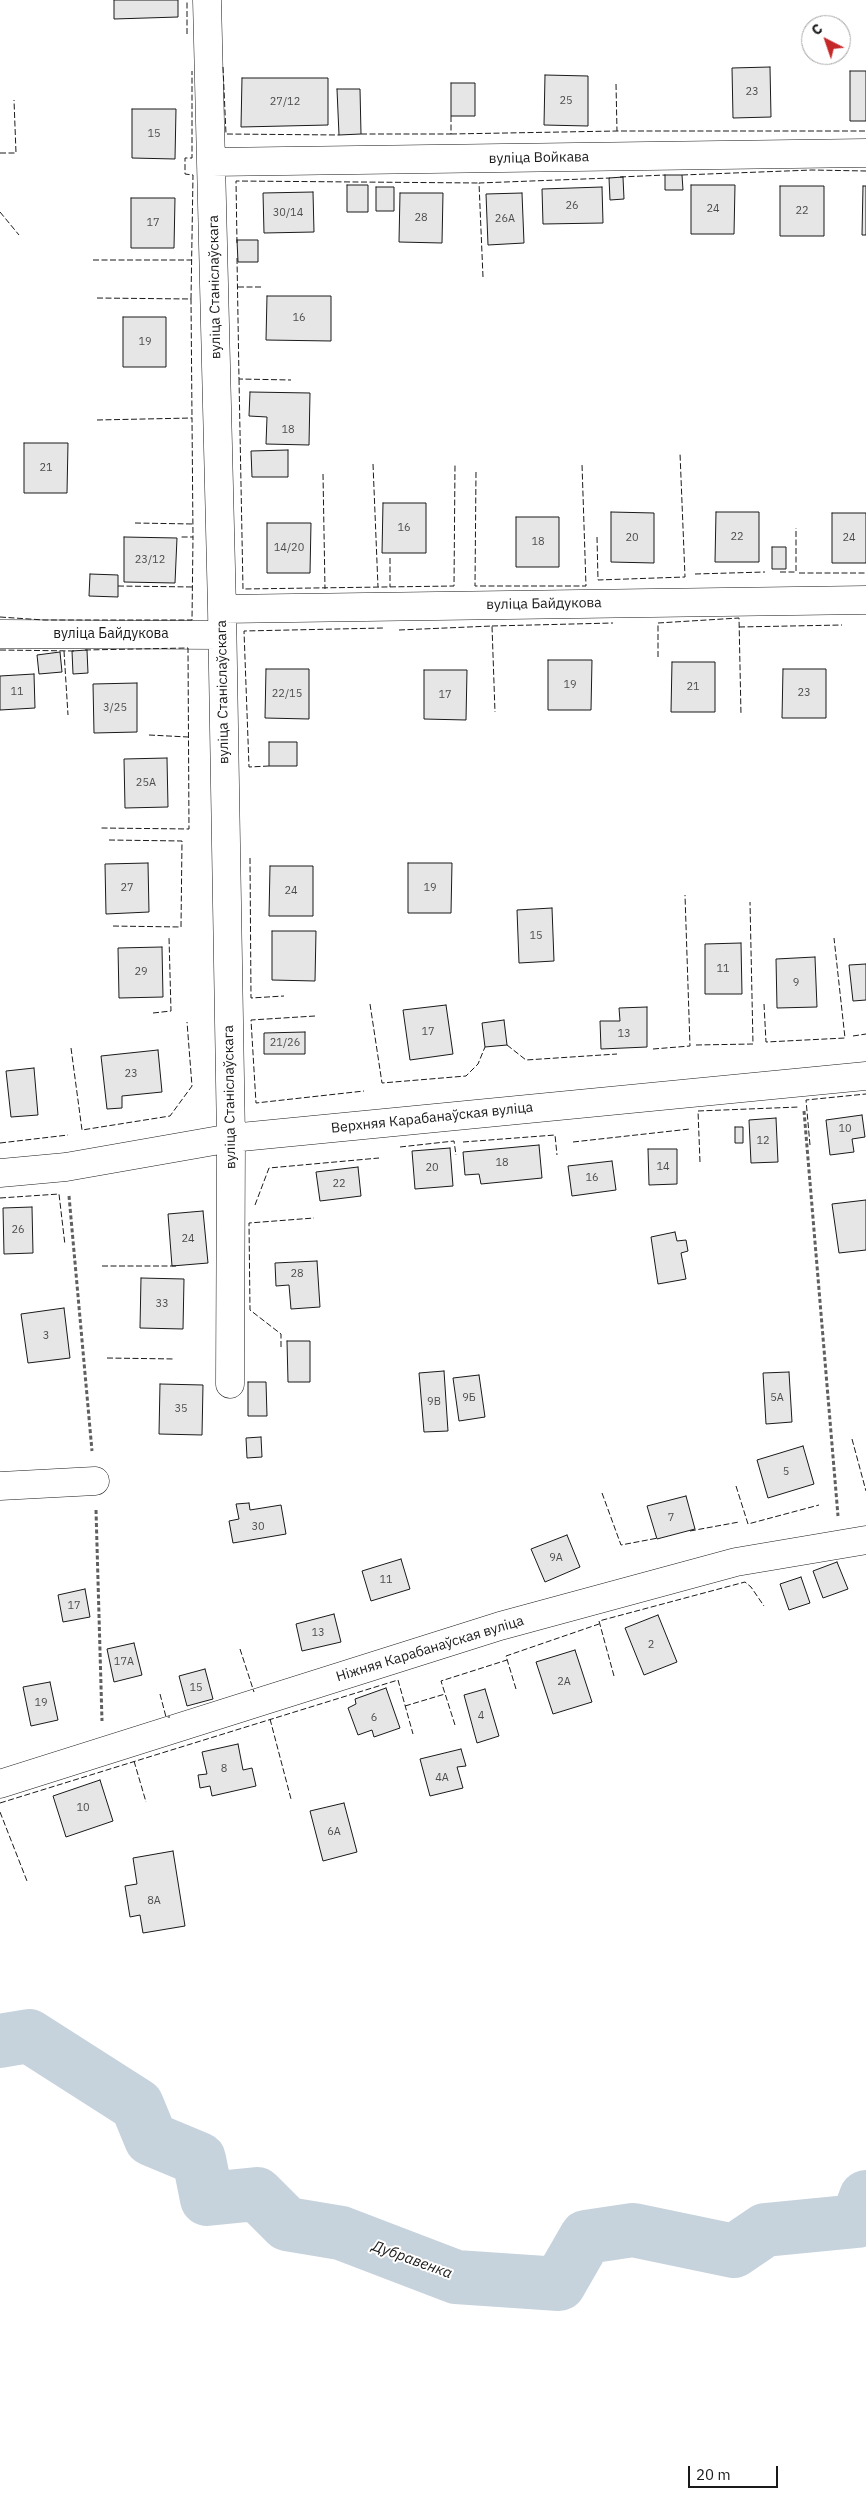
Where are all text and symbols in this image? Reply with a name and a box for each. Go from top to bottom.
north arrow [801,15,851,65]
text: С [807,20,826,39]
house number: 23 [745,85,759,99]
house number: 25 [559,94,573,108]
house number: 27/12 [270,95,300,109]
house number: 15 [147,127,161,141]
street label: вуліца Войкава [489,149,589,167]
house number: 26 [565,199,579,213]
house number: 24 [706,202,720,216]
house number: 22 [795,204,809,218]
house number: 30/14 [273,206,303,220]
house number: 28 [414,211,428,225]
house number: 26А [495,212,515,226]
street label: вуліца Станіслаўскага [205,215,225,359]
house number: 17 [146,216,160,230]
house number: 16 [292,311,306,325]
house number: 19 [138,335,152,349]
house number: 18 [281,423,295,437]
house number: 21 [39,461,53,475]
house number: 16 [397,521,411,535]
house number: 22 [730,530,744,544]
house number: 20 [625,531,639,545]
house number: 24 [842,531,856,545]
house number: 18 [531,535,545,549]
house number: 14/20 [274,541,304,555]
house number: 23/12 [135,553,165,567]
street label: вуліца Байдукова [486,595,602,613]
street label: вуліца Станіслаўскага [213,620,233,764]
street label: вуліца Байдукова [53,626,169,642]
house number: 19 [563,678,577,692]
house number: 21 [686,680,700,694]
house number: 11 [10,685,24,699]
house number: 23 [797,686,811,700]
house number: 22/15 [272,687,302,701]
house number: 17 [438,688,452,702]
house number: 3/25 [103,701,127,715]
house number: 25А [136,776,156,790]
house number: 27 [120,881,134,895]
house number: 19 [423,881,437,895]
house number: 24 [284,884,298,898]
house number: 15 [529,929,543,943]
house number: 11 [716,962,730,976]
house number: 29 [134,965,148,979]
house number: 9 [793,976,799,990]
street label: вуліца Станіслаўскага [220,1025,240,1169]
house number: 17 [421,1025,435,1039]
house number: 13 [617,1027,631,1041]
house number: 21/26 [270,1036,300,1050]
house number: 23 [124,1067,138,1081]
street label: Верхняя Карабанаўская вуліца [330,1099,534,1137]
house number: 10 [838,1122,852,1136]
house number: 12 [756,1134,770,1148]
house number: 18 [495,1156,509,1170]
house number: 14 [656,1160,670,1174]
house number: 20 [425,1161,439,1175]
house number: 16 [585,1171,599,1185]
house number: 22 [332,1177,346,1191]
house number: 26 [11,1223,25,1237]
house number: 24 [181,1232,195,1246]
house number: 28 [290,1267,304,1281]
house number: 33 [155,1297,169,1311]
house number: 3 [43,1329,49,1343]
house number: 9Б [462,1391,476,1405]
house number: 5А [770,1391,784,1405]
house number: 9В [427,1395,441,1409]
house number: 35 [174,1402,188,1416]
house number: 5 [783,1465,789,1479]
house number: 7 [668,1511,674,1525]
house number: 30 [251,1520,265,1534]
house number: 9А [549,1551,563,1565]
house number: 11 [379,1573,393,1587]
house number: 17 [67,1599,81,1613]
street label: Ніжняя Карабанаўская вуліца [334,1612,526,1686]
house number: 13 [311,1626,325,1640]
house number: 2 [648,1638,654,1652]
house number: 17А [114,1655,134,1669]
house number: 2А [557,1675,571,1689]
house number: 15 [189,1681,203,1695]
house number: 19 [34,1696,48,1710]
house number: 4 [478,1709,484,1723]
house number: 6 [371,1711,377,1725]
house number: 8 [221,1762,227,1776]
house number: 4А [435,1771,449,1785]
house number: 10 [76,1801,90,1815]
house number: 6А [327,1825,341,1839]
house number: 8А [147,1894,161,1908]
water label: Дубравенка [370,2237,454,2283]
scale bar [691,2456,781,2488]
text: 20 m [696,2465,731,2484]

